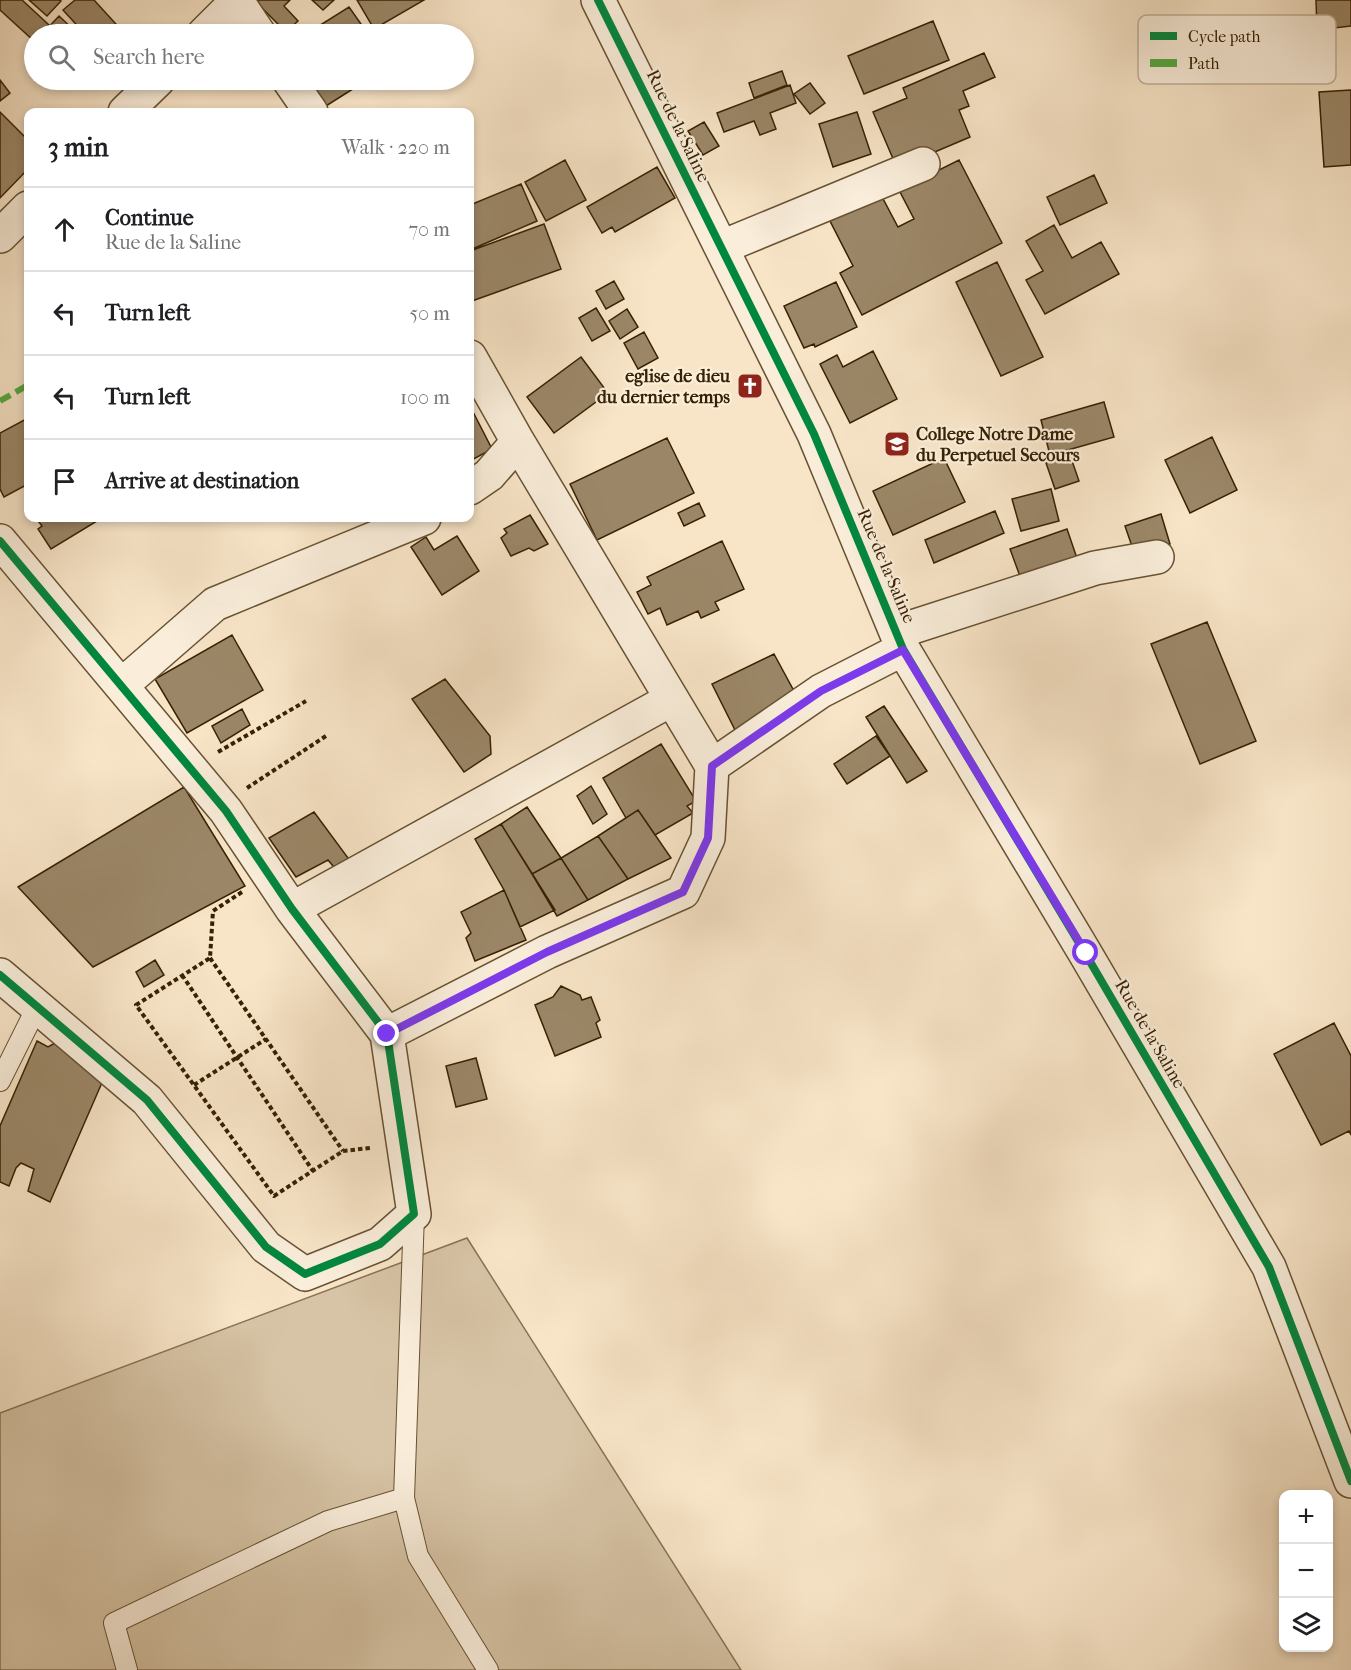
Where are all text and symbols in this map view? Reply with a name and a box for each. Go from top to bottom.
legend [1138,15,1336,84]
search box [24,24,474,90]
text: Cycle path [1188,27,1260,46]
icon: search [45,41,78,74]
text: Search here [93,44,205,70]
text: Path [1188,54,1220,73]
street label: Rue de la Saline [642,66,714,186]
text: 3 min [48,132,109,163]
text: Walk · 220 m [342,136,450,159]
text: Continue [105,205,194,231]
icon: ahead [48,213,81,246]
text: 70 m [408,218,450,241]
text: Rue de la Saline [105,231,241,254]
icon: left [48,297,81,330]
text: Turn left [105,300,191,326]
text: 50 m [409,302,450,325]
place label: eglise de dieu du dernier temps [597,366,731,408]
church icon: eglise de dieu du dernier temps [735,371,765,401]
icon: left [48,381,81,414]
text: Turn left [105,384,191,410]
text: 100 m [400,386,450,409]
place label: College Notre Dame du Perpetuel Secours [916,424,1080,466]
school or university icon: College Notre Dame du Perpetuel Secours [882,429,912,459]
icon: arrive [48,465,81,498]
text: Arrive at destination [105,468,299,494]
street label: Rue de la Saline [852,505,920,627]
route start [1072,939,1098,965]
street label: Rue de la Saline [1110,976,1190,1092]
route end [373,1020,399,1046]
map controls [1279,1490,1333,1652]
button: + [1279,1490,1333,1544]
button: − [1279,1544,1333,1598]
button: layers [1279,1598,1333,1652]

